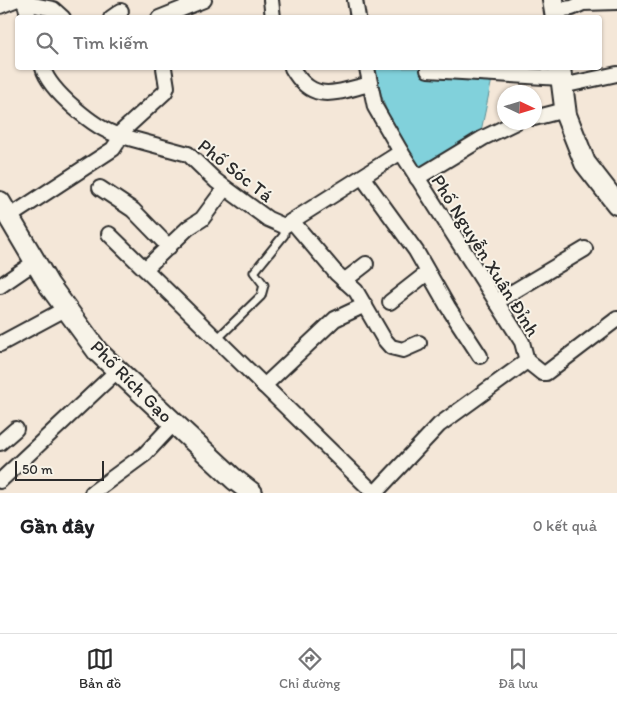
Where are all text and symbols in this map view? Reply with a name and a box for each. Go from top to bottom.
search box [15,15,602,70]
icon: search [33,29,61,57]
text: Tìm kiếm [73,31,148,54]
north arrow [497,85,542,130]
street label: Phố Sóc Tá [193,134,278,207]
street label: Phố Nguyễn Xuân Đỉnh [426,170,545,341]
street label: Phố Rích Gạo [86,335,178,427]
scale bar [15,458,104,481]
text: 50 m [22,461,53,478]
text: Gần đây [20,513,94,538]
text: 0 kết quả [533,516,597,535]
tab: Bản đồ [79,645,121,692]
tab: Chỉ đường [279,645,340,692]
tab: Đã lưu [498,645,538,692]

